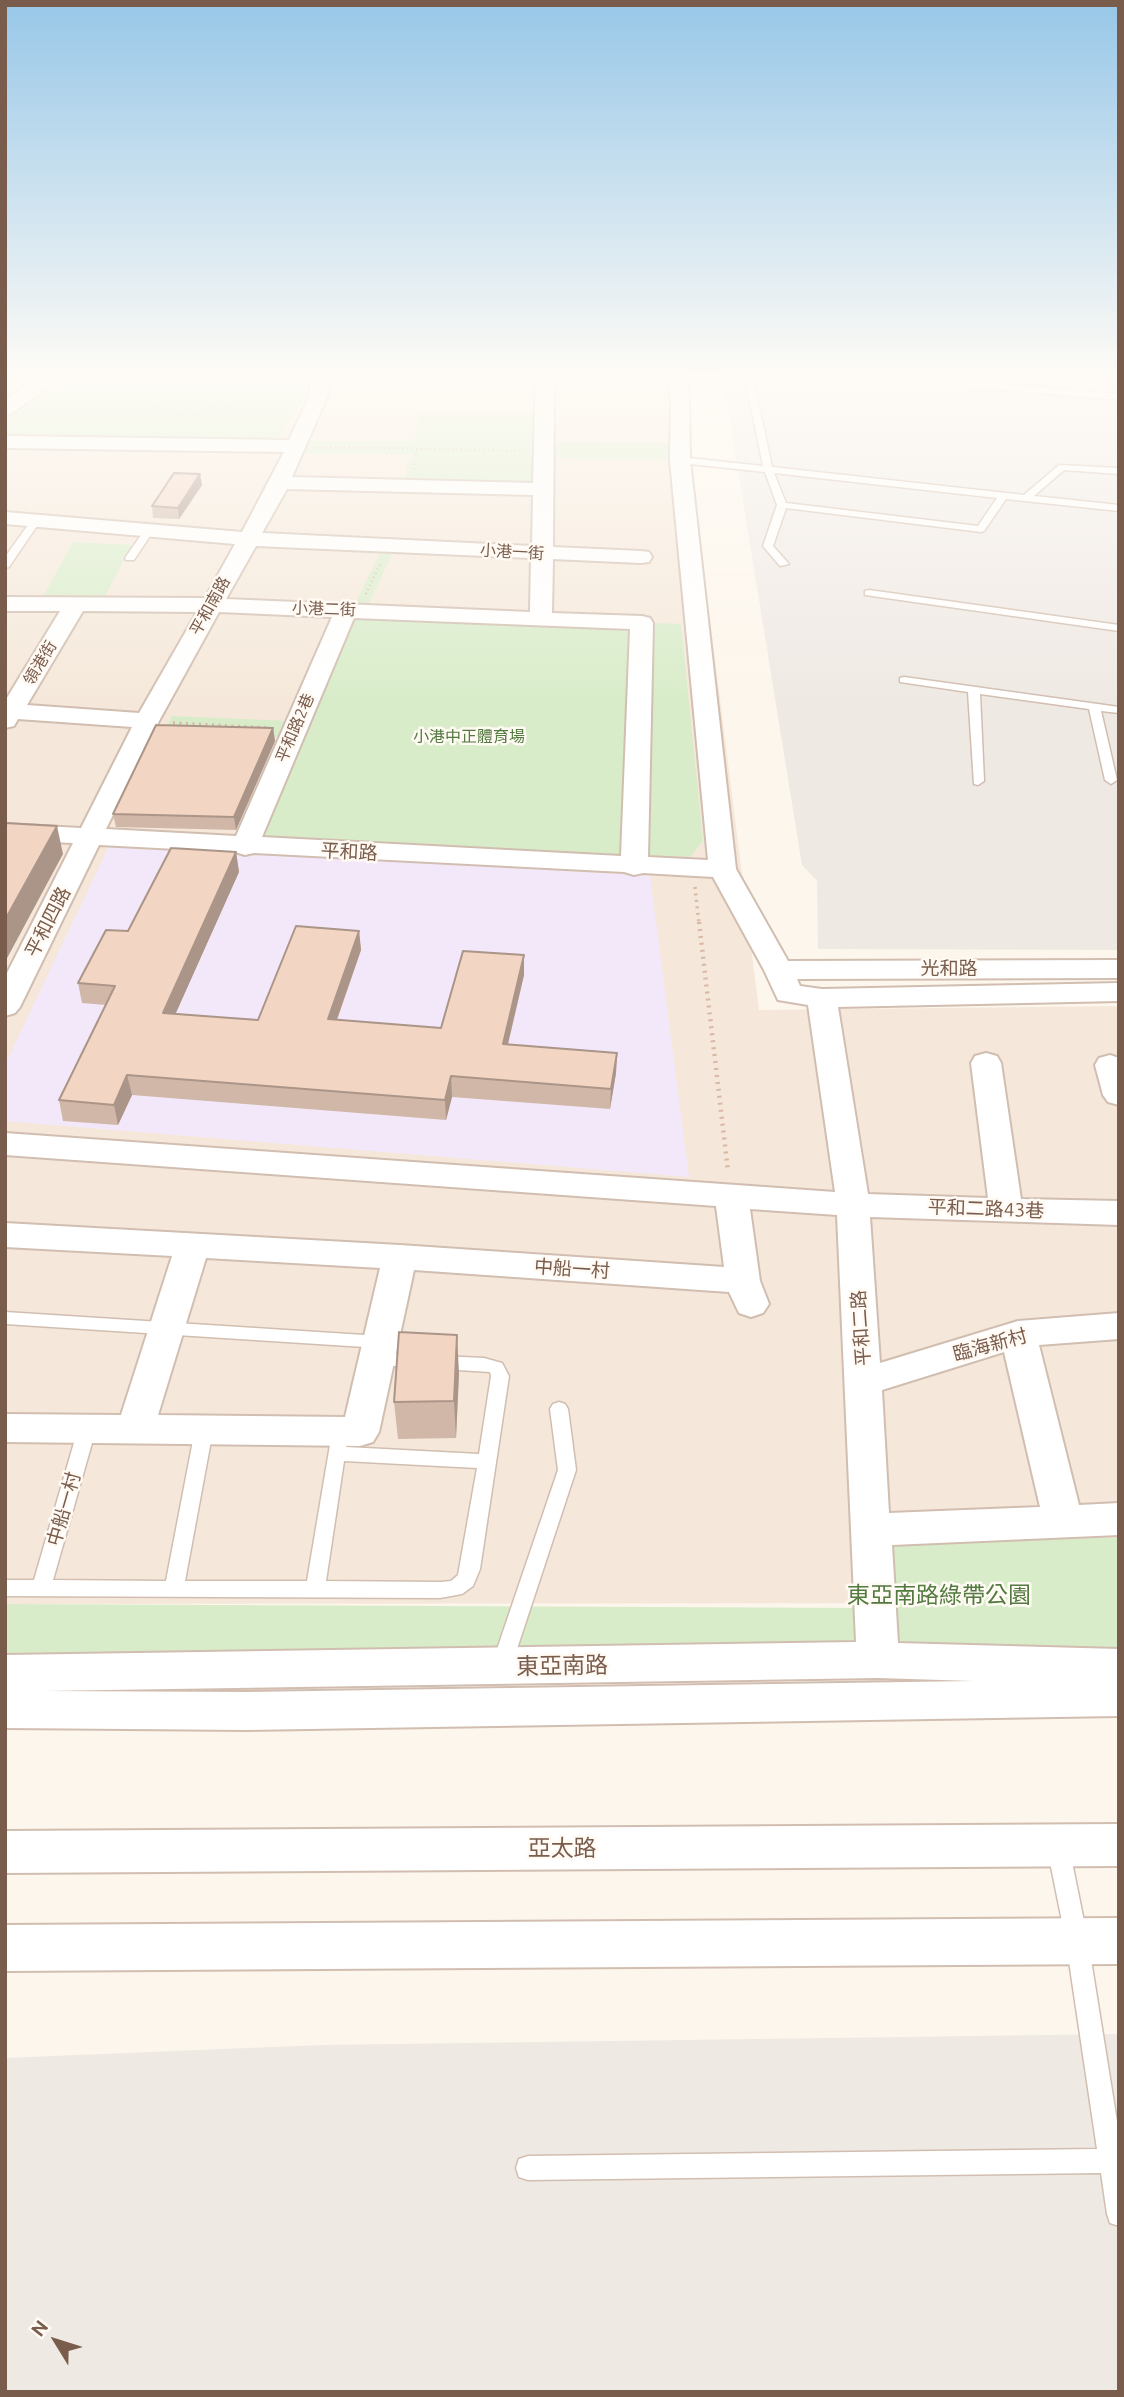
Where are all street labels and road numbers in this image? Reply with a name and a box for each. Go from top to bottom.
street label: 小港一街 [480,541,544,563]
street label: 平和南路 [186,573,234,639]
street label: 小港二街 [292,598,356,620]
street label: 領港街 [19,637,61,689]
street label: 平和路2巷 [272,691,318,765]
street label: 平和路 [320,839,378,865]
street label: 平和四路 [21,883,75,961]
street label: 光和路 [921,958,977,980]
street label: 平和二路43巷 [927,1196,1045,1222]
street label: 中船一村 [533,1255,611,1283]
street label: 平和二路 [847,1289,875,1367]
street label: 臨海新村 [950,1324,1030,1366]
street label: 中船一村 [43,1469,85,1549]
street label: 東亞南路 [516,1651,608,1681]
street label: 亞太路 [528,1834,596,1862]

